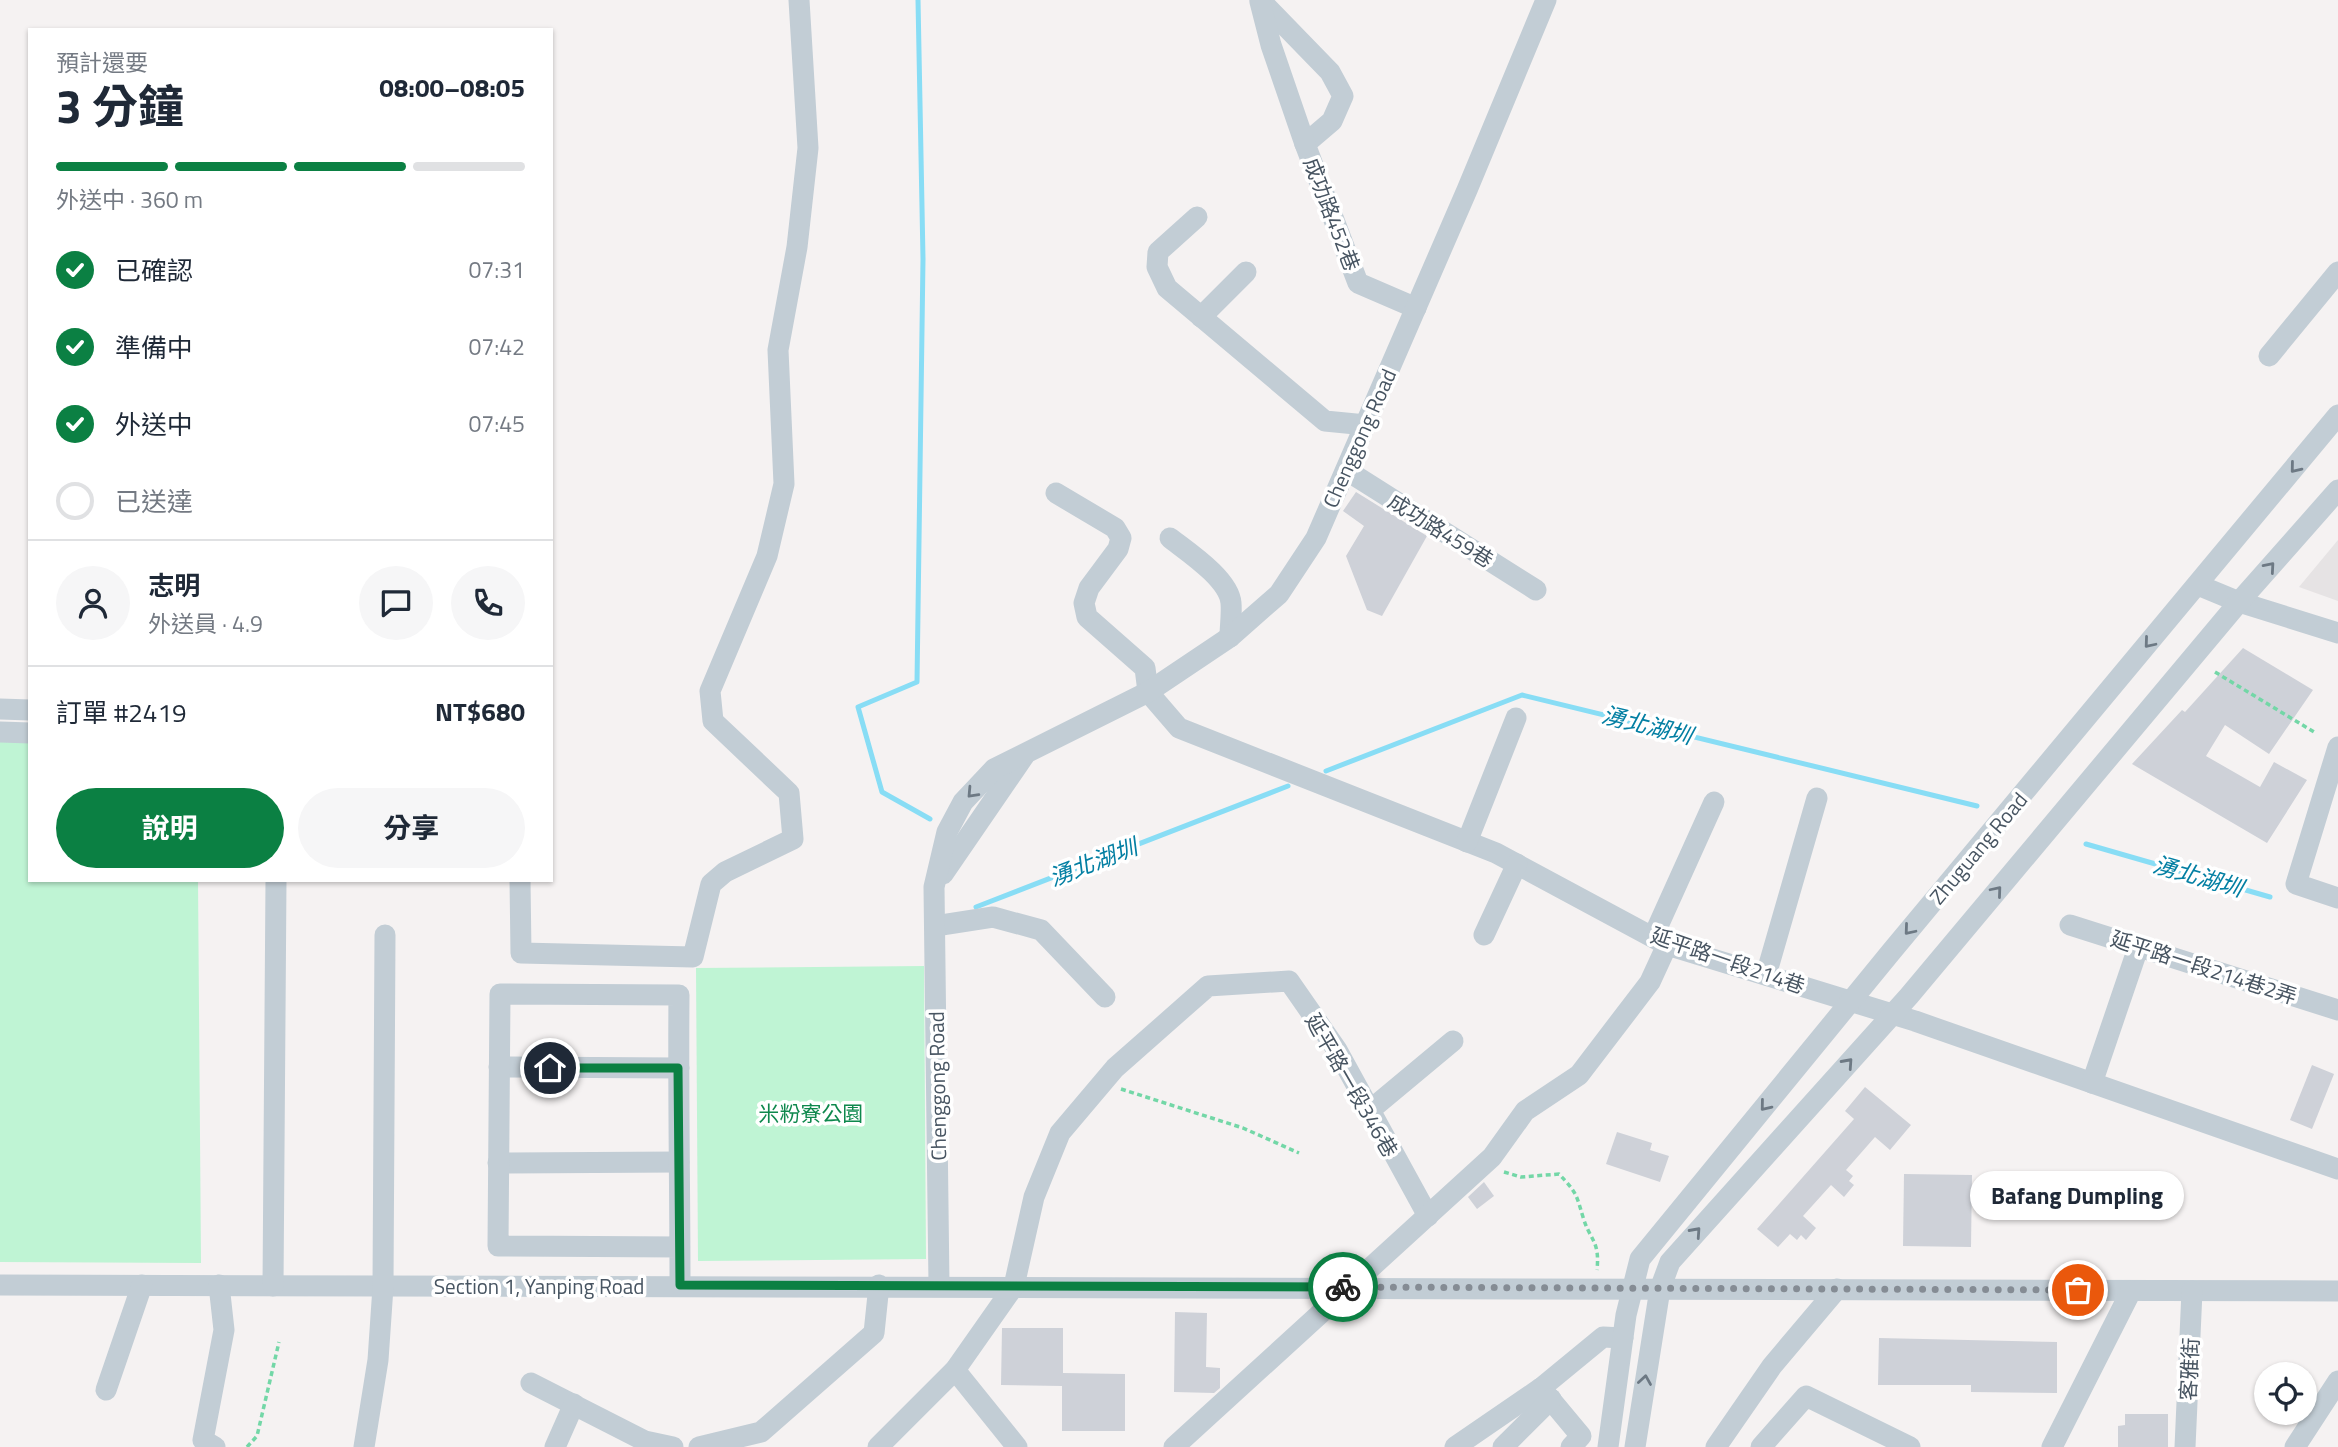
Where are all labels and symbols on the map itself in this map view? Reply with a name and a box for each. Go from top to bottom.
street label: 成功路452巷 [1296,153,1368,275]
street label: Chenggong Road [1314,363,1404,513]
one-way arrow [2290,460,2303,473]
street label: 成功路459巷 [1382,485,1500,575]
one-way arrow [2262,562,2274,575]
one-way arrow [2145,636,2158,648]
water label: 湧北湖圳 [1598,697,1699,754]
one-way arrow [967,785,980,798]
street label: Zhuguang Road [1921,785,2035,911]
water label: 湧北湖圳 [1044,828,1145,895]
water label: 湧北湖圳 [2149,846,2250,906]
one-way arrow [1989,886,2001,899]
street label: 延平路一段214巷 [1647,919,1809,1001]
one-way arrow [1905,922,1917,935]
street label: 延平路一段214巷2弄 [2107,922,2301,1012]
street label: 延平路一段346巷 [1298,1007,1406,1163]
street label: Chenggong Road [920,1011,954,1161]
pin [520,1038,580,1098]
one-way arrow [1840,1058,1852,1071]
park label: 米粉寮公園 [759,1097,864,1129]
one-way arrow [1761,1098,1773,1111]
callout: Bafang Dumpling [1971,1171,2185,1220]
one-way arrow [1688,1227,1701,1240]
courier [1308,1252,1378,1322]
pin [2048,1260,2108,1320]
street label: Section 1, Yanping Road [434,1270,644,1302]
street label: 客雅街 [2171,1337,2207,1401]
one-way arrow [1638,1374,1653,1385]

